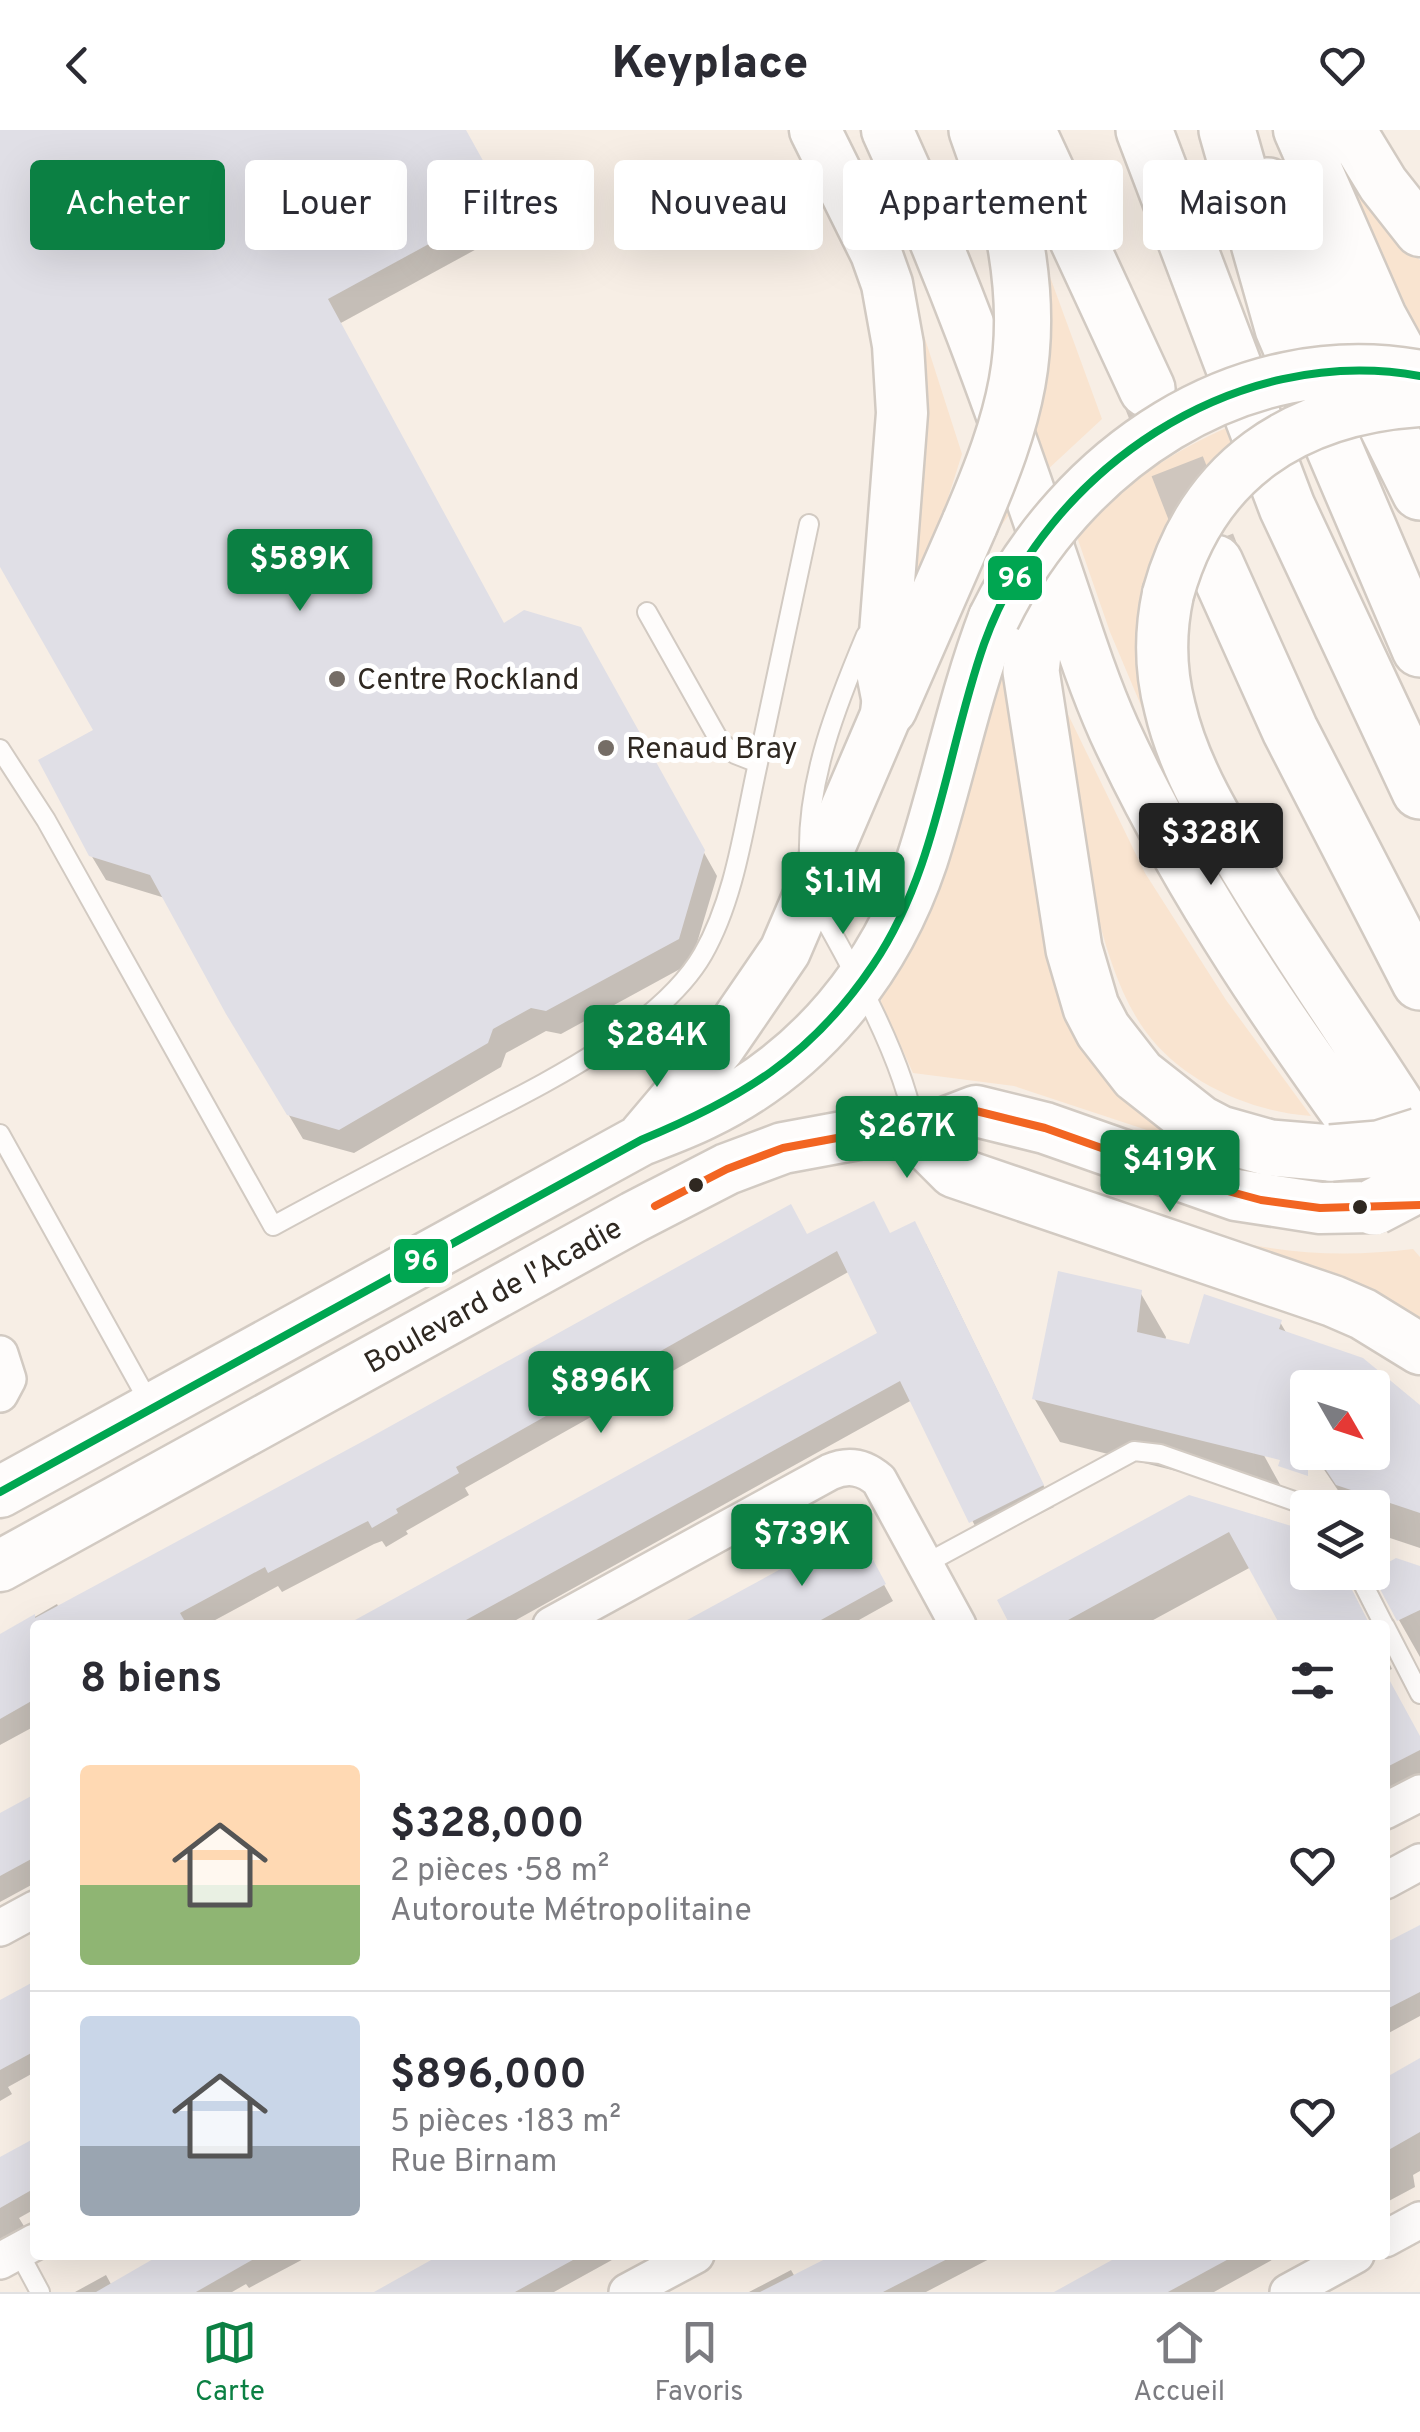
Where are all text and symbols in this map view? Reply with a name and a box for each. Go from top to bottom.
text: Keyplace [612,37,808,94]
icon: back [50,38,105,93]
icon: heart [1315,38,1370,93]
chip: Acheter [30,160,225,250]
chip: Louer [245,160,407,250]
chip: Filtres [427,160,594,250]
chip: Nouveau [614,160,823,250]
chip: Appartement [843,160,1123,250]
chip: Maison [1143,160,1323,250]
pin: $589K [230,529,370,614]
text: $589K [249,541,351,581]
line badge: 96 [986,554,1044,602]
text: 96 [998,562,1032,598]
place label: Centre Rockland [357,663,579,700]
marker: Centre Rockland [326,668,348,690]
place label: Renaud Bray [626,732,797,769]
marker: Renaud Bray [595,737,617,759]
pin: $328K [1141,803,1281,888]
text: $328K [1161,815,1261,855]
pin: $1.1M [773,852,913,937]
text: $1.1M [804,864,882,904]
pin: $284K [587,1005,727,1090]
text: $284K [606,1017,708,1057]
pin: $267K [837,1096,977,1181]
text: $267K [858,1108,956,1148]
pin: $419K [1100,1130,1240,1215]
text: $419K [1123,1142,1218,1182]
unlabelled marker [686,1175,706,1195]
unlabelled marker [1350,1197,1370,1217]
street label: Boulevard de l'Acadie [359,1211,629,1383]
line badge: 96 [392,1237,450,1285]
text: 96 [404,1245,438,1281]
pin: $896K [531,1351,671,1436]
text: $896K [550,1363,652,1403]
north arrow [1290,1370,1390,1470]
map controls [1290,1370,1390,1590]
button: layers [1290,1490,1390,1590]
pin: $739K [732,1504,872,1589]
text: $739K [753,1516,851,1556]
icon: filters [1285,1653,1340,1708]
text: 8 biens [80,1654,222,1707]
text: $328,000 [390,1799,584,1852]
icon: home [160,1805,280,1925]
icon: heart [1285,1838,1340,1893]
text: 2 pièces · 58 m² [390,1852,609,1892]
text: Autoroute Métropolitaine [390,1892,752,1932]
text: $896,000 [390,2050,587,2103]
icon: home [160,2056,280,2176]
icon: heart [1285,2089,1340,2144]
text: 5 pièces · 183 m² [390,2103,621,2143]
text: Rue Birnam [390,2143,557,2183]
tab: Carte [195,2315,265,2411]
tab: Favoris [655,2315,743,2411]
tab: Accueil [1133,2315,1225,2411]

